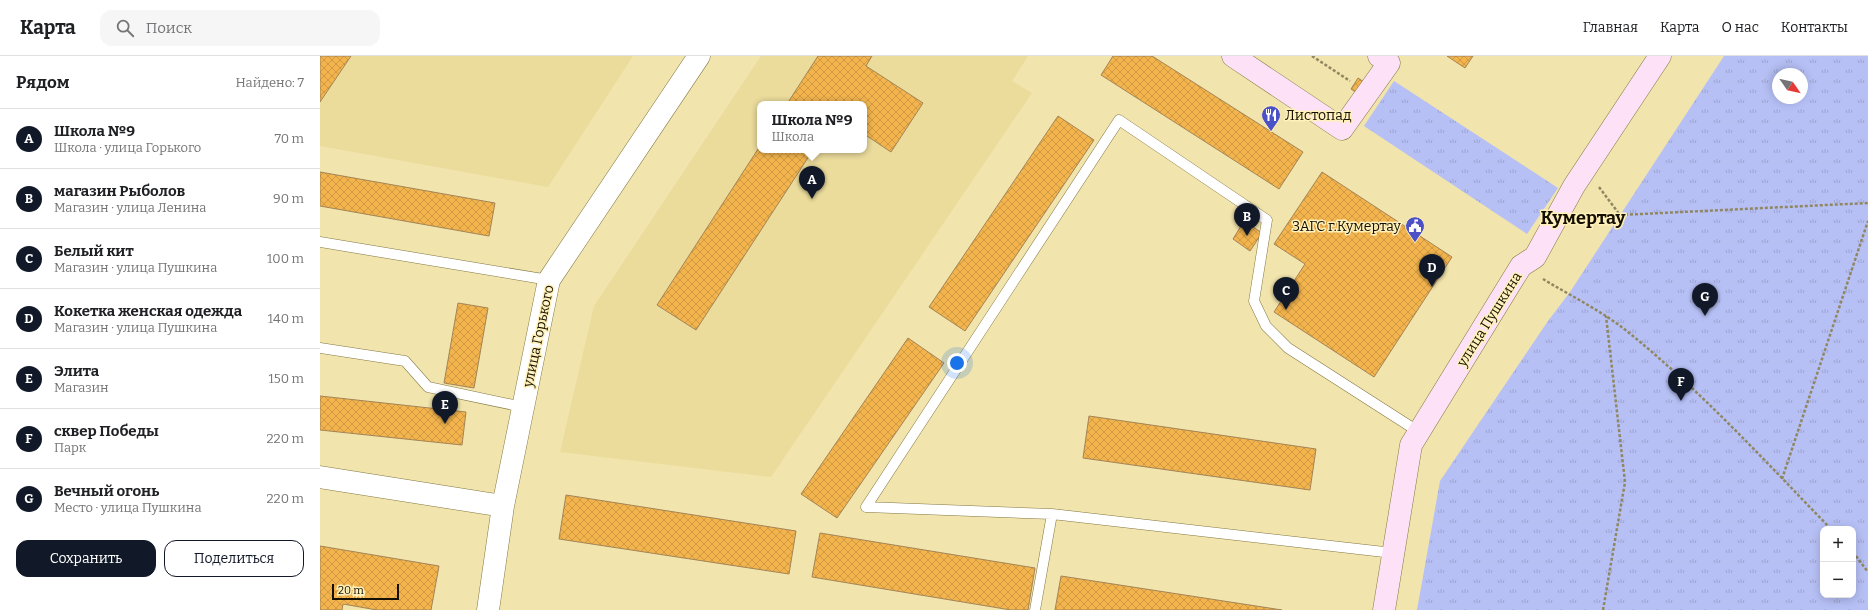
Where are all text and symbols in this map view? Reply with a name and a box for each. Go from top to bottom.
search box [100,10,380,46]
text: Карта [20,16,76,39]
icon: search [114,17,136,39]
text: Поиск [146,19,192,37]
text: Главная [1583,19,1638,36]
text: Карта [1660,19,1699,36]
text: О нас [1721,19,1759,36]
text: Контакты [1781,19,1848,36]
north arrow [1772,68,1808,104]
text: Рядом [16,72,69,93]
text: Найдено: 7 [235,75,304,90]
popup [757,101,867,153]
restaurant icon: Листопад [1260,104,1282,132]
place label: Листопад [1285,107,1352,124]
text: Школа №9 [771,111,853,129]
text: Школа №9 [54,122,135,140]
text: Школа [771,129,814,144]
text: A [24,131,34,146]
text: 70 m [274,131,304,146]
text: Школа · улица Горького [54,140,201,155]
pin: A [799,166,825,199]
text: магазин Рыболов [54,182,185,200]
text: B [25,191,33,206]
text: 90 m [273,191,304,206]
text: Магазин · улица Ленина [54,200,206,215]
pin: B [1234,203,1260,236]
district label: Кумертау [1540,207,1627,229]
public building icon: ЗАГС г.Кумертау [1404,215,1426,243]
place label: ЗАГС г.Кумертау [1292,218,1402,235]
text: Белый кит [54,242,134,260]
text: C [25,251,33,266]
text: 100 m [267,251,304,266]
pin: D [1419,254,1445,287]
text: Магазин · улица Пушкина [54,260,217,275]
street label: улица Пушкина [1453,269,1526,371]
pin: C [1273,277,1299,310]
street label: улица Горького [519,283,558,390]
pin: G [1692,283,1718,316]
text: Кокетка женская одежда [54,302,242,320]
text: D [24,311,34,326]
text: 140 m [268,311,304,326]
text: Магазин · улица Пушкина [54,320,217,335]
your location [947,353,967,373]
text: Элита [54,362,99,380]
pin: F [1668,368,1694,401]
text: E [25,371,33,386]
text: 150 m [268,371,304,386]
text: Магазин [54,380,109,395]
pin: E [432,391,458,424]
text: сквер Победы [54,422,159,440]
text: F [25,431,33,446]
text: 220 m [267,431,304,446]
text: Парк [54,440,86,455]
text: Вечный огонь [54,482,159,500]
text: G [24,491,34,506]
text: 220 m [267,491,304,506]
text: Место · улица Пушкина [54,500,202,515]
map controls [1820,526,1856,598]
button: + [1820,526,1856,562]
button: Сохранить [16,540,156,577]
button: Поделиться [164,540,304,577]
button: − [1820,562,1856,598]
scale bar [332,582,399,601]
text: 20 m [338,584,364,597]

